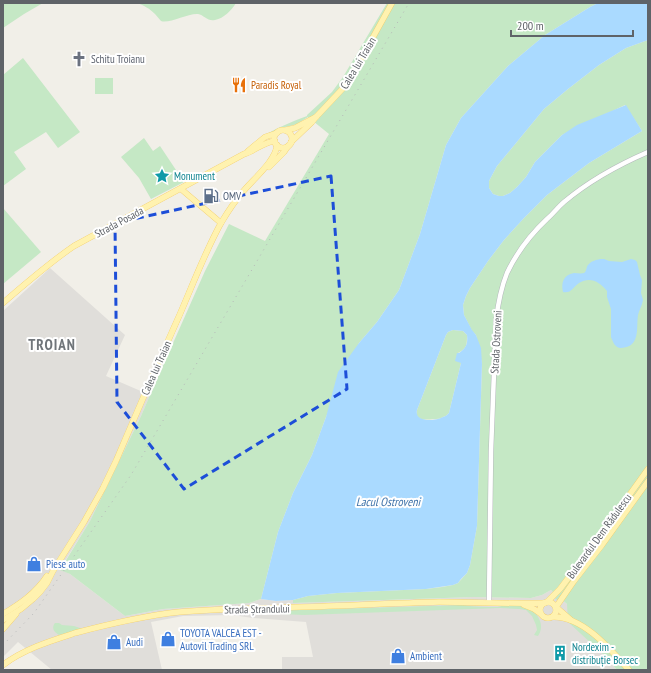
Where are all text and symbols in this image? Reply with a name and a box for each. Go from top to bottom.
scale bar [511,12,633,38]
text: 200 m [517,18,544,33]
street label: Calea lui Traian [337,34,379,91]
church icon: Schitu Troianu [70,50,88,68]
place label: Schitu Troianu [91,52,145,66]
restaurant icon: Paradis Royal [230,76,248,94]
place label: Paradis Royal [251,78,302,92]
place icon: Monument [153,167,171,185]
place label: Monument [174,169,215,183]
fuel station icon: OMV [202,187,220,205]
place label: OMV [223,189,242,203]
street label: Strada Posada [92,203,146,241]
street label: Strada Ostroveni [487,310,505,374]
district label: TROIAN [28,335,76,354]
street label: Calea lui Traian [138,339,174,397]
street label: Bulevardul Dem Rădulescu [563,491,635,581]
water label: Lacul Ostroveni [356,494,421,509]
shop icon: Piese auto [25,555,43,573]
place label: Piese auto [46,557,86,571]
street label: Strada Ștrandului [224,601,290,617]
place label: TOYOTA VALCEA EST - Autovil Trading SRL [180,626,262,653]
shop icon: TOYOTA VALCEA EST - Autovil Trading SRL [159,630,177,648]
shop icon: Audi [105,633,123,651]
place label: Audi [126,635,143,649]
place label: Nordexim - distribuție Borsec [572,640,638,667]
building icon: Nordexim - distribuție Borsec [551,644,569,662]
shop icon: Ambient [389,647,407,665]
place label: Ambient [410,649,442,663]

